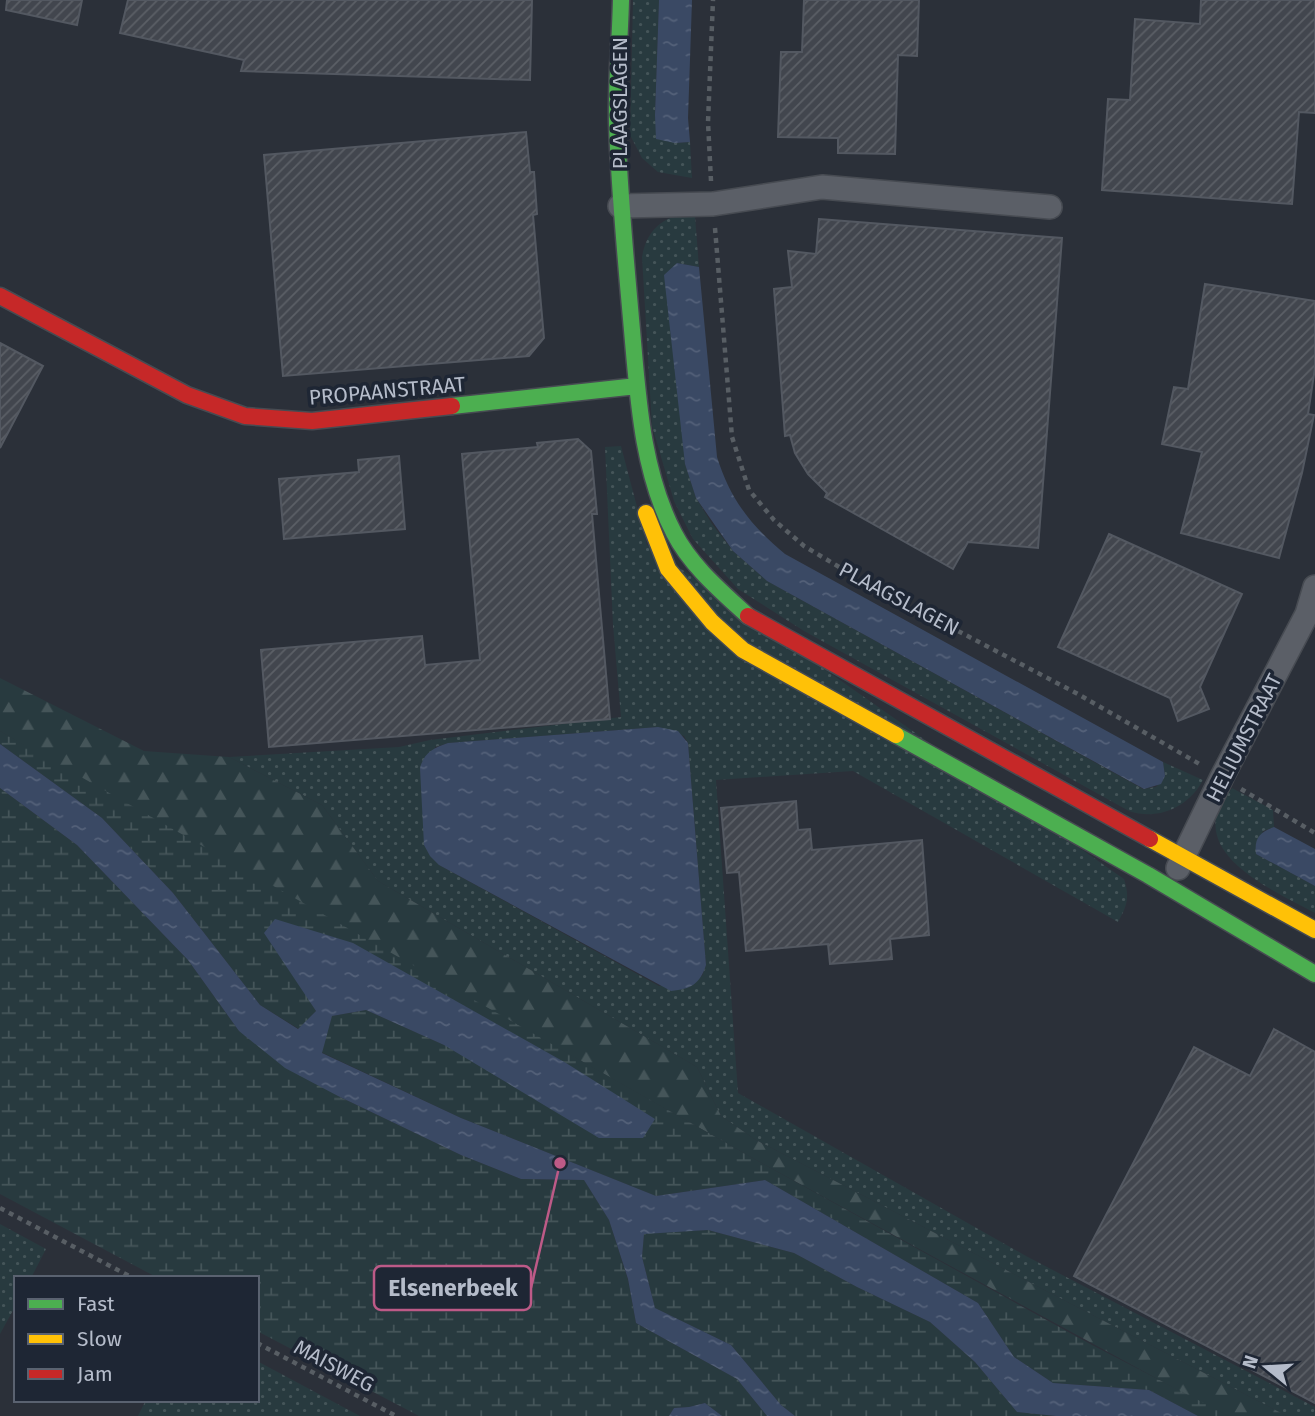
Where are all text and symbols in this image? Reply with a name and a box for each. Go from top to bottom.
street label: PLAAGSLAGEN [607,37,633,169]
street label: PROPAANSTRAAT [308,371,466,411]
street label: PLAAGSLAGEN [834,556,964,642]
street label: HELIUMSTRAAT [1201,669,1288,807]
callout: Elsenerbeek [374,1266,531,1310]
text: Elsenerbeek [388,1274,518,1302]
legend [14,1276,259,1402]
text: Fast [77,1291,115,1317]
text: Slow [77,1326,122,1352]
north arrow [1231,1332,1301,1402]
street label: MAISWEG [289,1334,379,1398]
text: N [1237,1352,1263,1371]
text: Jam [77,1361,113,1387]

